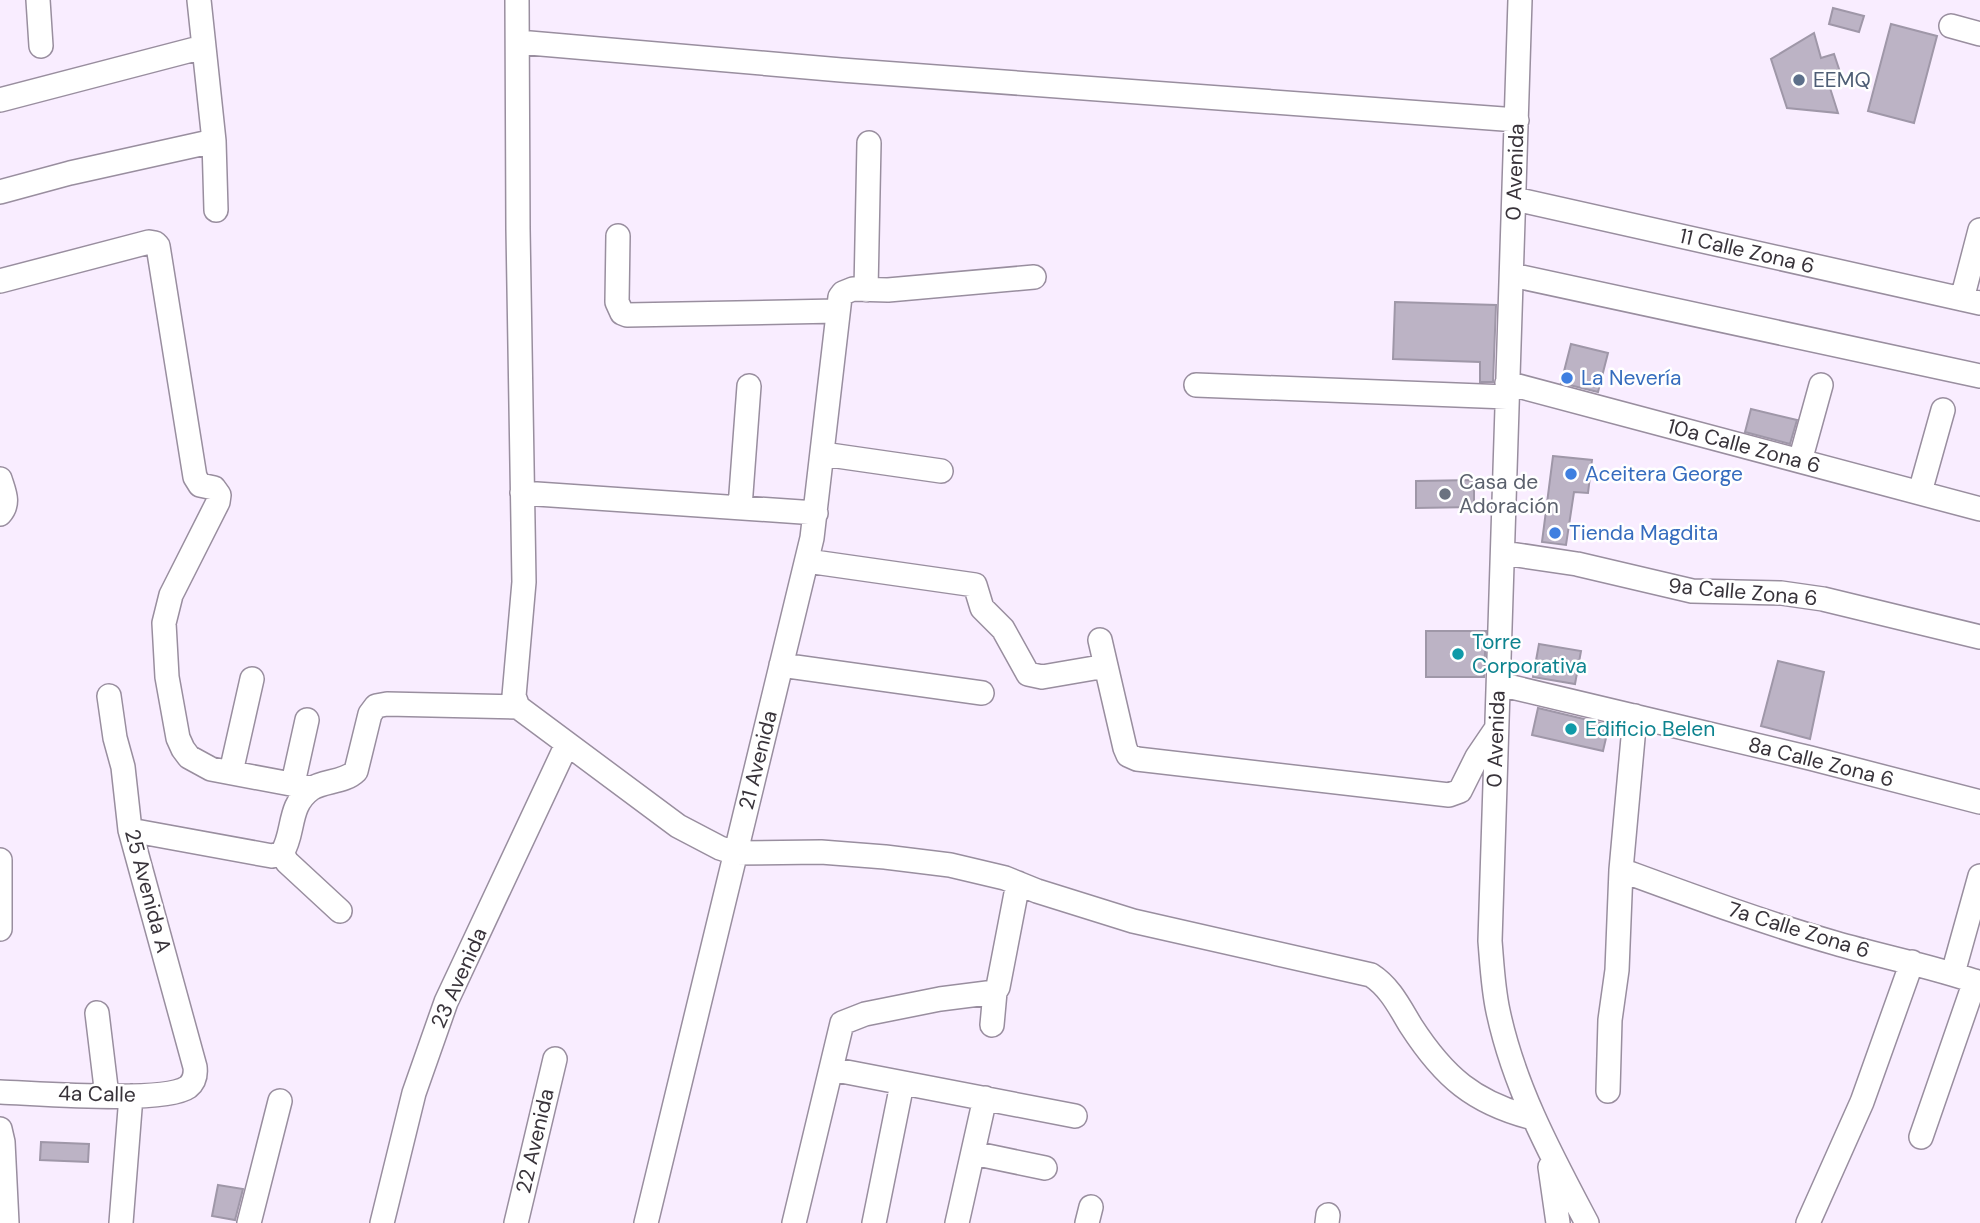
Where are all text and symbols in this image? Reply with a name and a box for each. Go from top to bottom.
place label: EEMQ [1813,66,1871,94]
marker: EEMQ [1791,72,1807,88]
street label: 0 Avenida [1499,123,1531,221]
street label: 11 Calle Zona 6 [1677,222,1817,280]
place label: La Nevería [1581,364,1681,392]
marker: La Nevería [1559,370,1575,386]
street label: 10a Calle Zona 6 [1664,412,1824,480]
place label: Aceitera George [1585,460,1743,488]
marker: Aceitera George [1563,466,1579,482]
place label: Casa de Adoración [1459,468,1559,520]
marker: Casa de Adoración [1437,486,1453,502]
place label: Tienda Magdita [1569,519,1718,547]
marker: Tienda Magdita [1547,525,1563,541]
street label: 9a Calle Zona 6 [1667,572,1819,612]
place label: Torre Corporativa [1472,628,1587,680]
marker: Torre Corporativa [1450,646,1466,662]
street label: 0 Avenida [1480,690,1512,788]
street label: 21 Avenida [732,707,784,813]
place label: Edificio Belen [1585,715,1715,743]
marker: Edificio Belen [1563,721,1579,737]
street label: 8a Calle Zona 6 [1745,730,1897,794]
street label: 25 Avenida A [118,826,178,956]
street label: 7a Calle Zona 6 [1725,895,1873,965]
street label: 23 Avenida [424,923,494,1033]
street label: 4a Calle [58,1079,136,1109]
street label: 22 Avenida [509,1086,561,1196]

